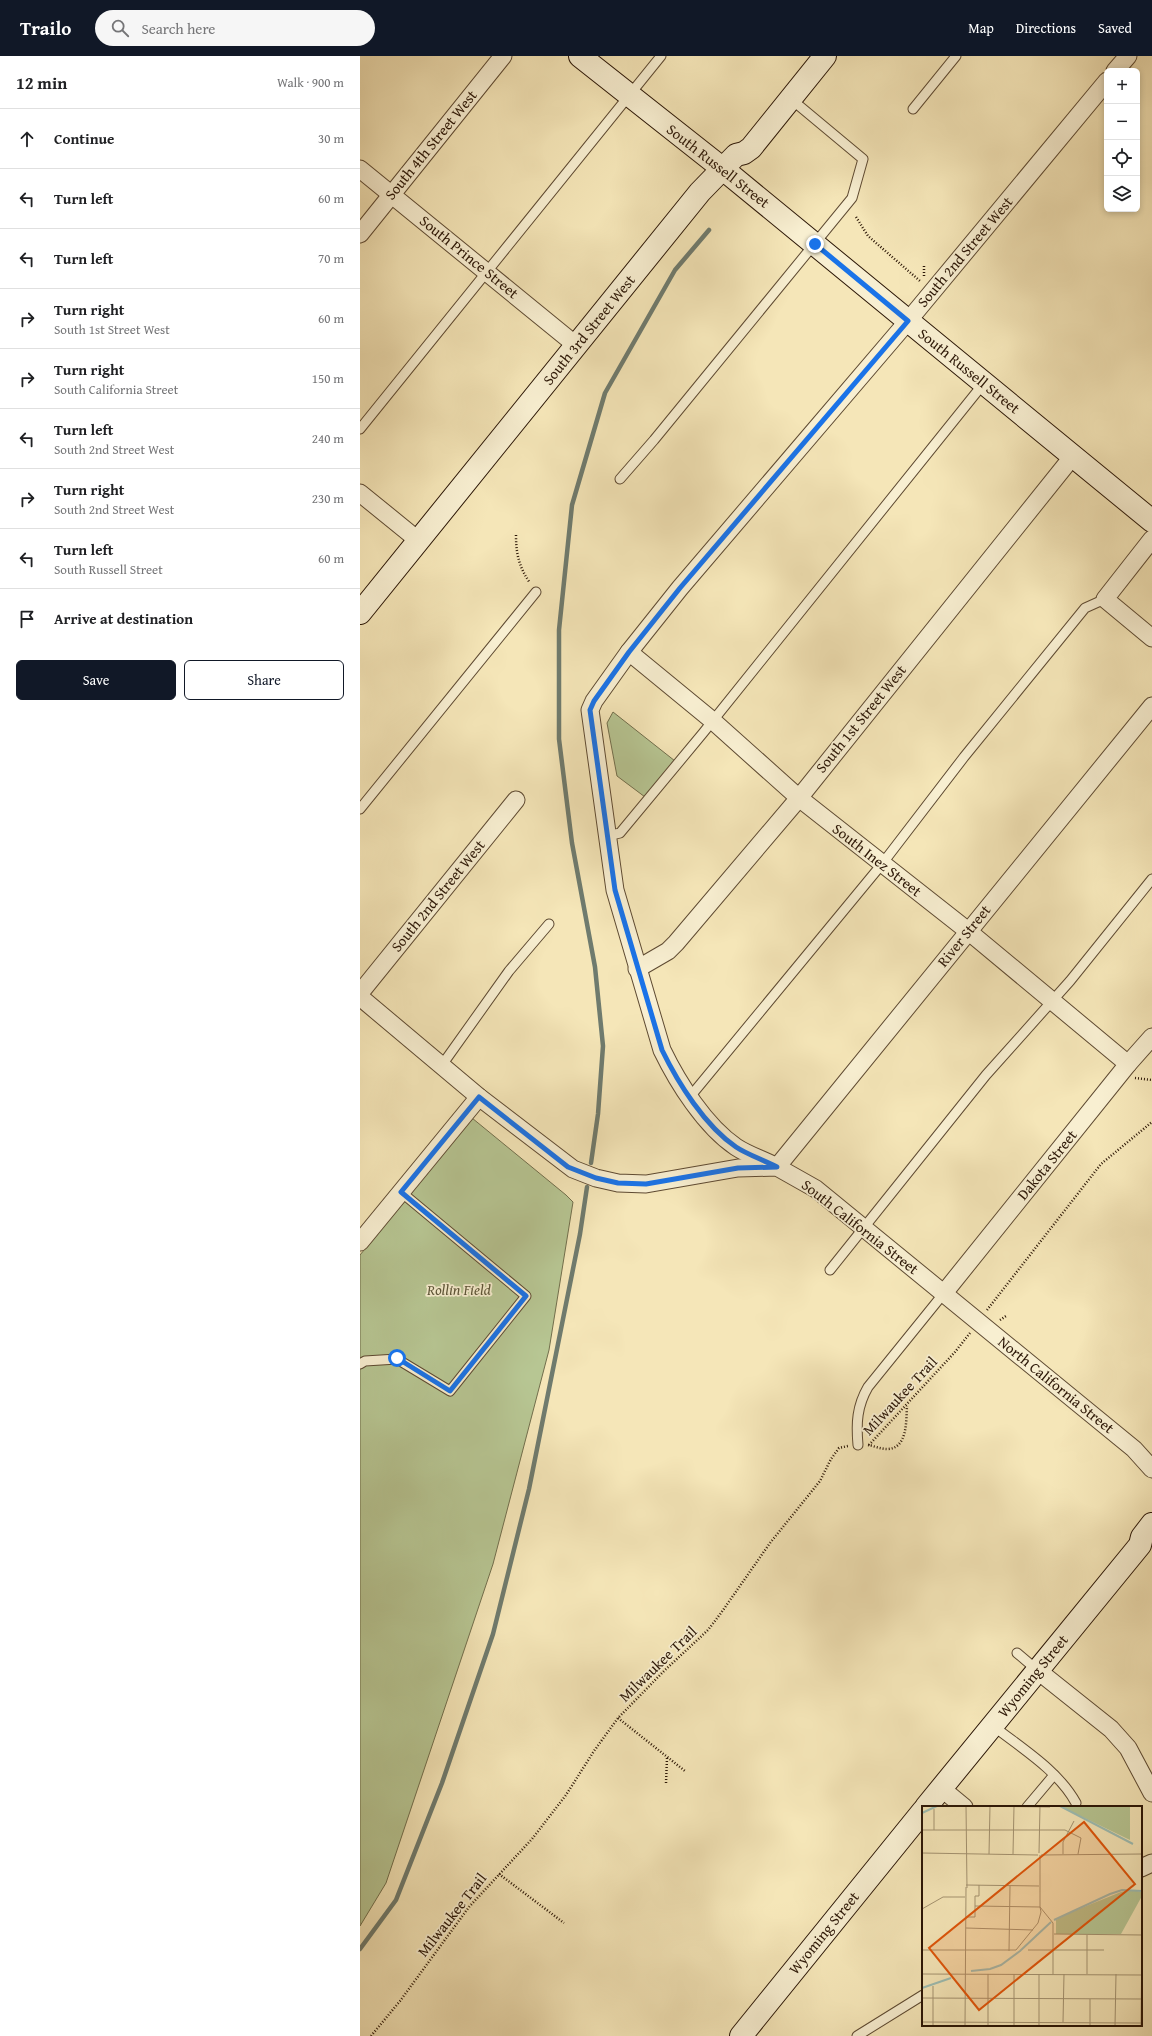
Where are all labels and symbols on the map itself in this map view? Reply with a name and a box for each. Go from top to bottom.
street label: South 4th Street West [380,85,482,204]
street label: South Russell Street [662,119,775,213]
street label: South 2nd Street West [912,191,1018,312]
street label: South Prince Street [415,210,524,304]
route end [806,235,824,253]
street label: South 3rd Street West [538,270,640,389]
street label: South Russell Street [914,323,1025,419]
street label: South 1st Street West [810,660,911,777]
street label: South Inez Street [828,818,927,902]
street label: South 2nd Street West [386,835,490,956]
street label: River Street [932,900,996,971]
street label: Dakota Street [1012,1125,1082,1204]
street label: South California Street [797,1174,924,1279]
park label: Rollin Field [426,1279,491,1300]
street label: North California Street [994,1331,1119,1439]
route start [388,1349,406,1367]
street label: Milwaukee Trail [858,1352,942,1440]
street label: Milwaukee Trail [614,1621,701,1706]
street label: Wyoming Street [993,1629,1073,1722]
inset map [922,1806,1142,2026]
street label: Milwaukee Trail [412,1868,491,1961]
street label: Wyoming Street [784,1886,864,1979]

